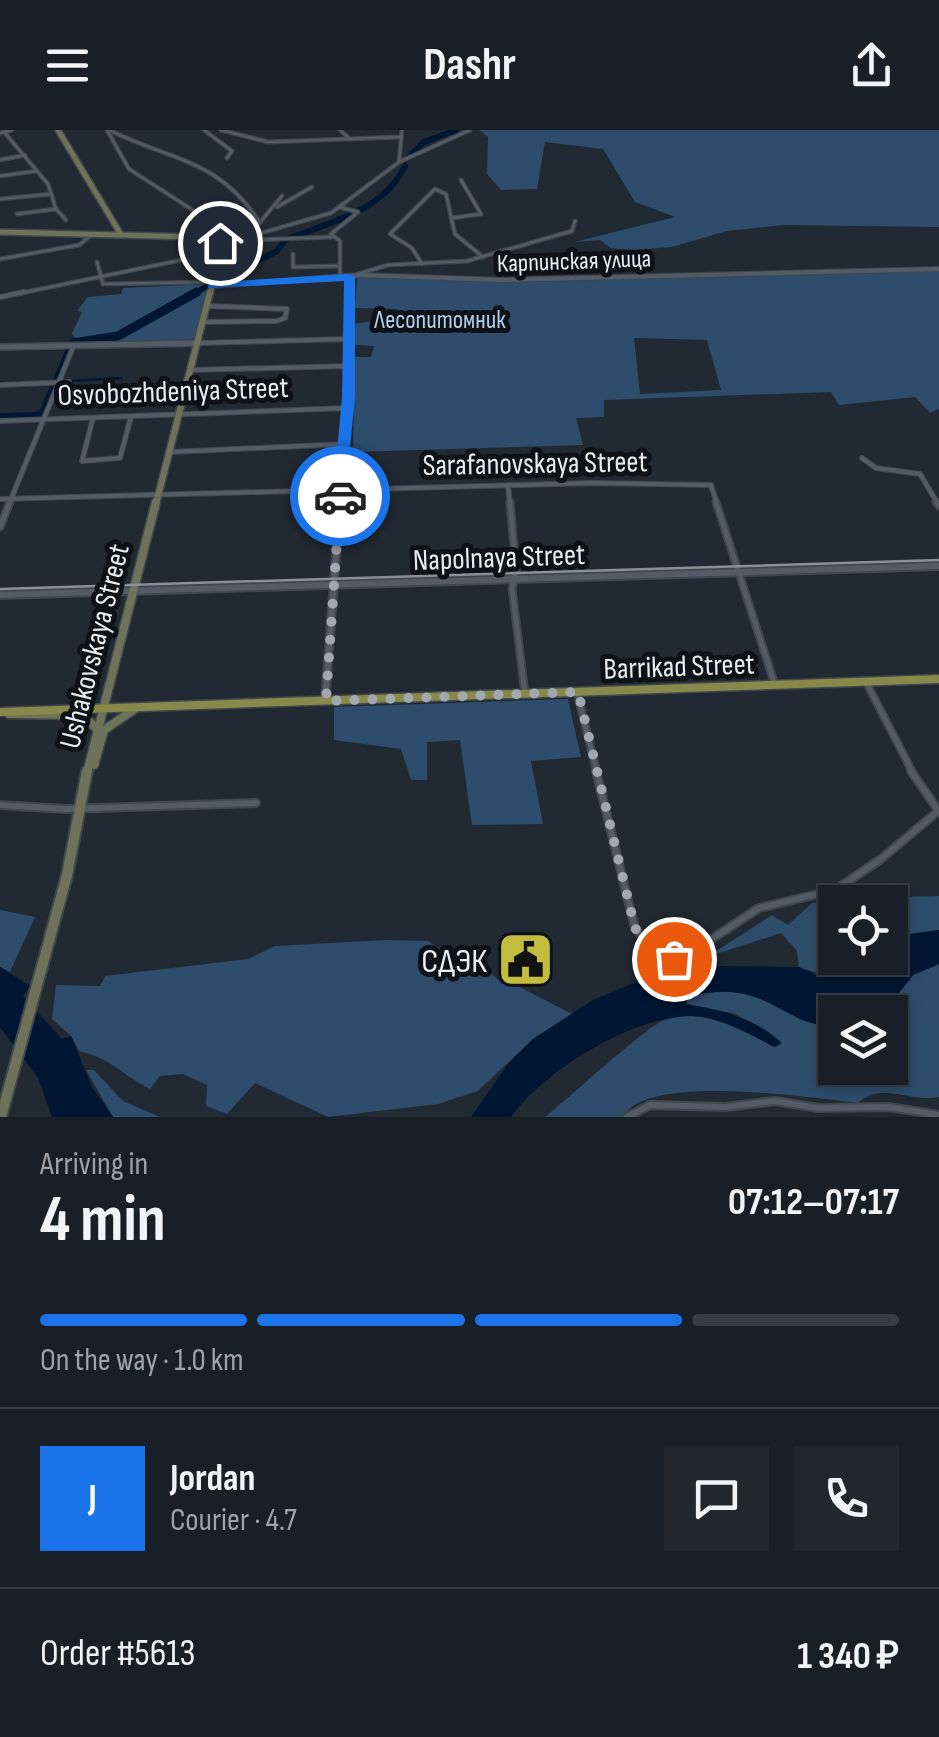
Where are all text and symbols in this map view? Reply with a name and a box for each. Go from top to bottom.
icon: menu [40,38,95,93]
text: Dashr [423,38,516,93]
icon: share [844,38,899,93]
pin [178,201,263,286]
icon: home [193,216,248,271]
street label: Карпинская улица [496,243,652,280]
park label: Лесопитомник [373,305,506,336]
street label: Osvobozhdeniya Street [57,370,289,414]
street label: Sarafanovskaya Street [422,444,648,484]
courier [290,446,390,546]
icon: car [313,469,368,524]
street label: Napolnaya Street [412,537,586,579]
street label: Ushakovskaya Street [52,540,138,752]
street label: Barrikad Street [603,646,755,688]
map controls [818,885,908,1085]
button: locate [818,885,908,975]
pin [632,917,717,1002]
public building icon: СДЭК [496,930,556,990]
icon: bag [647,932,702,987]
place label: СДЭК [421,940,487,983]
button: layers [818,995,908,1085]
text: Arriving in [40,1145,148,1184]
text: 07:12–07:17 [728,1180,899,1225]
text: 4 min [40,1182,166,1260]
text: On the way · 1.0 km [40,1341,244,1380]
button: chat [664,1446,769,1551]
button: phone [794,1446,899,1551]
text: Jordan [170,1456,255,1501]
text: J [88,1476,97,1521]
text: Courier · 4.7 [170,1501,297,1540]
text: Order #5613 [40,1631,196,1676]
text: 1 340 ₽ [797,1634,899,1679]

